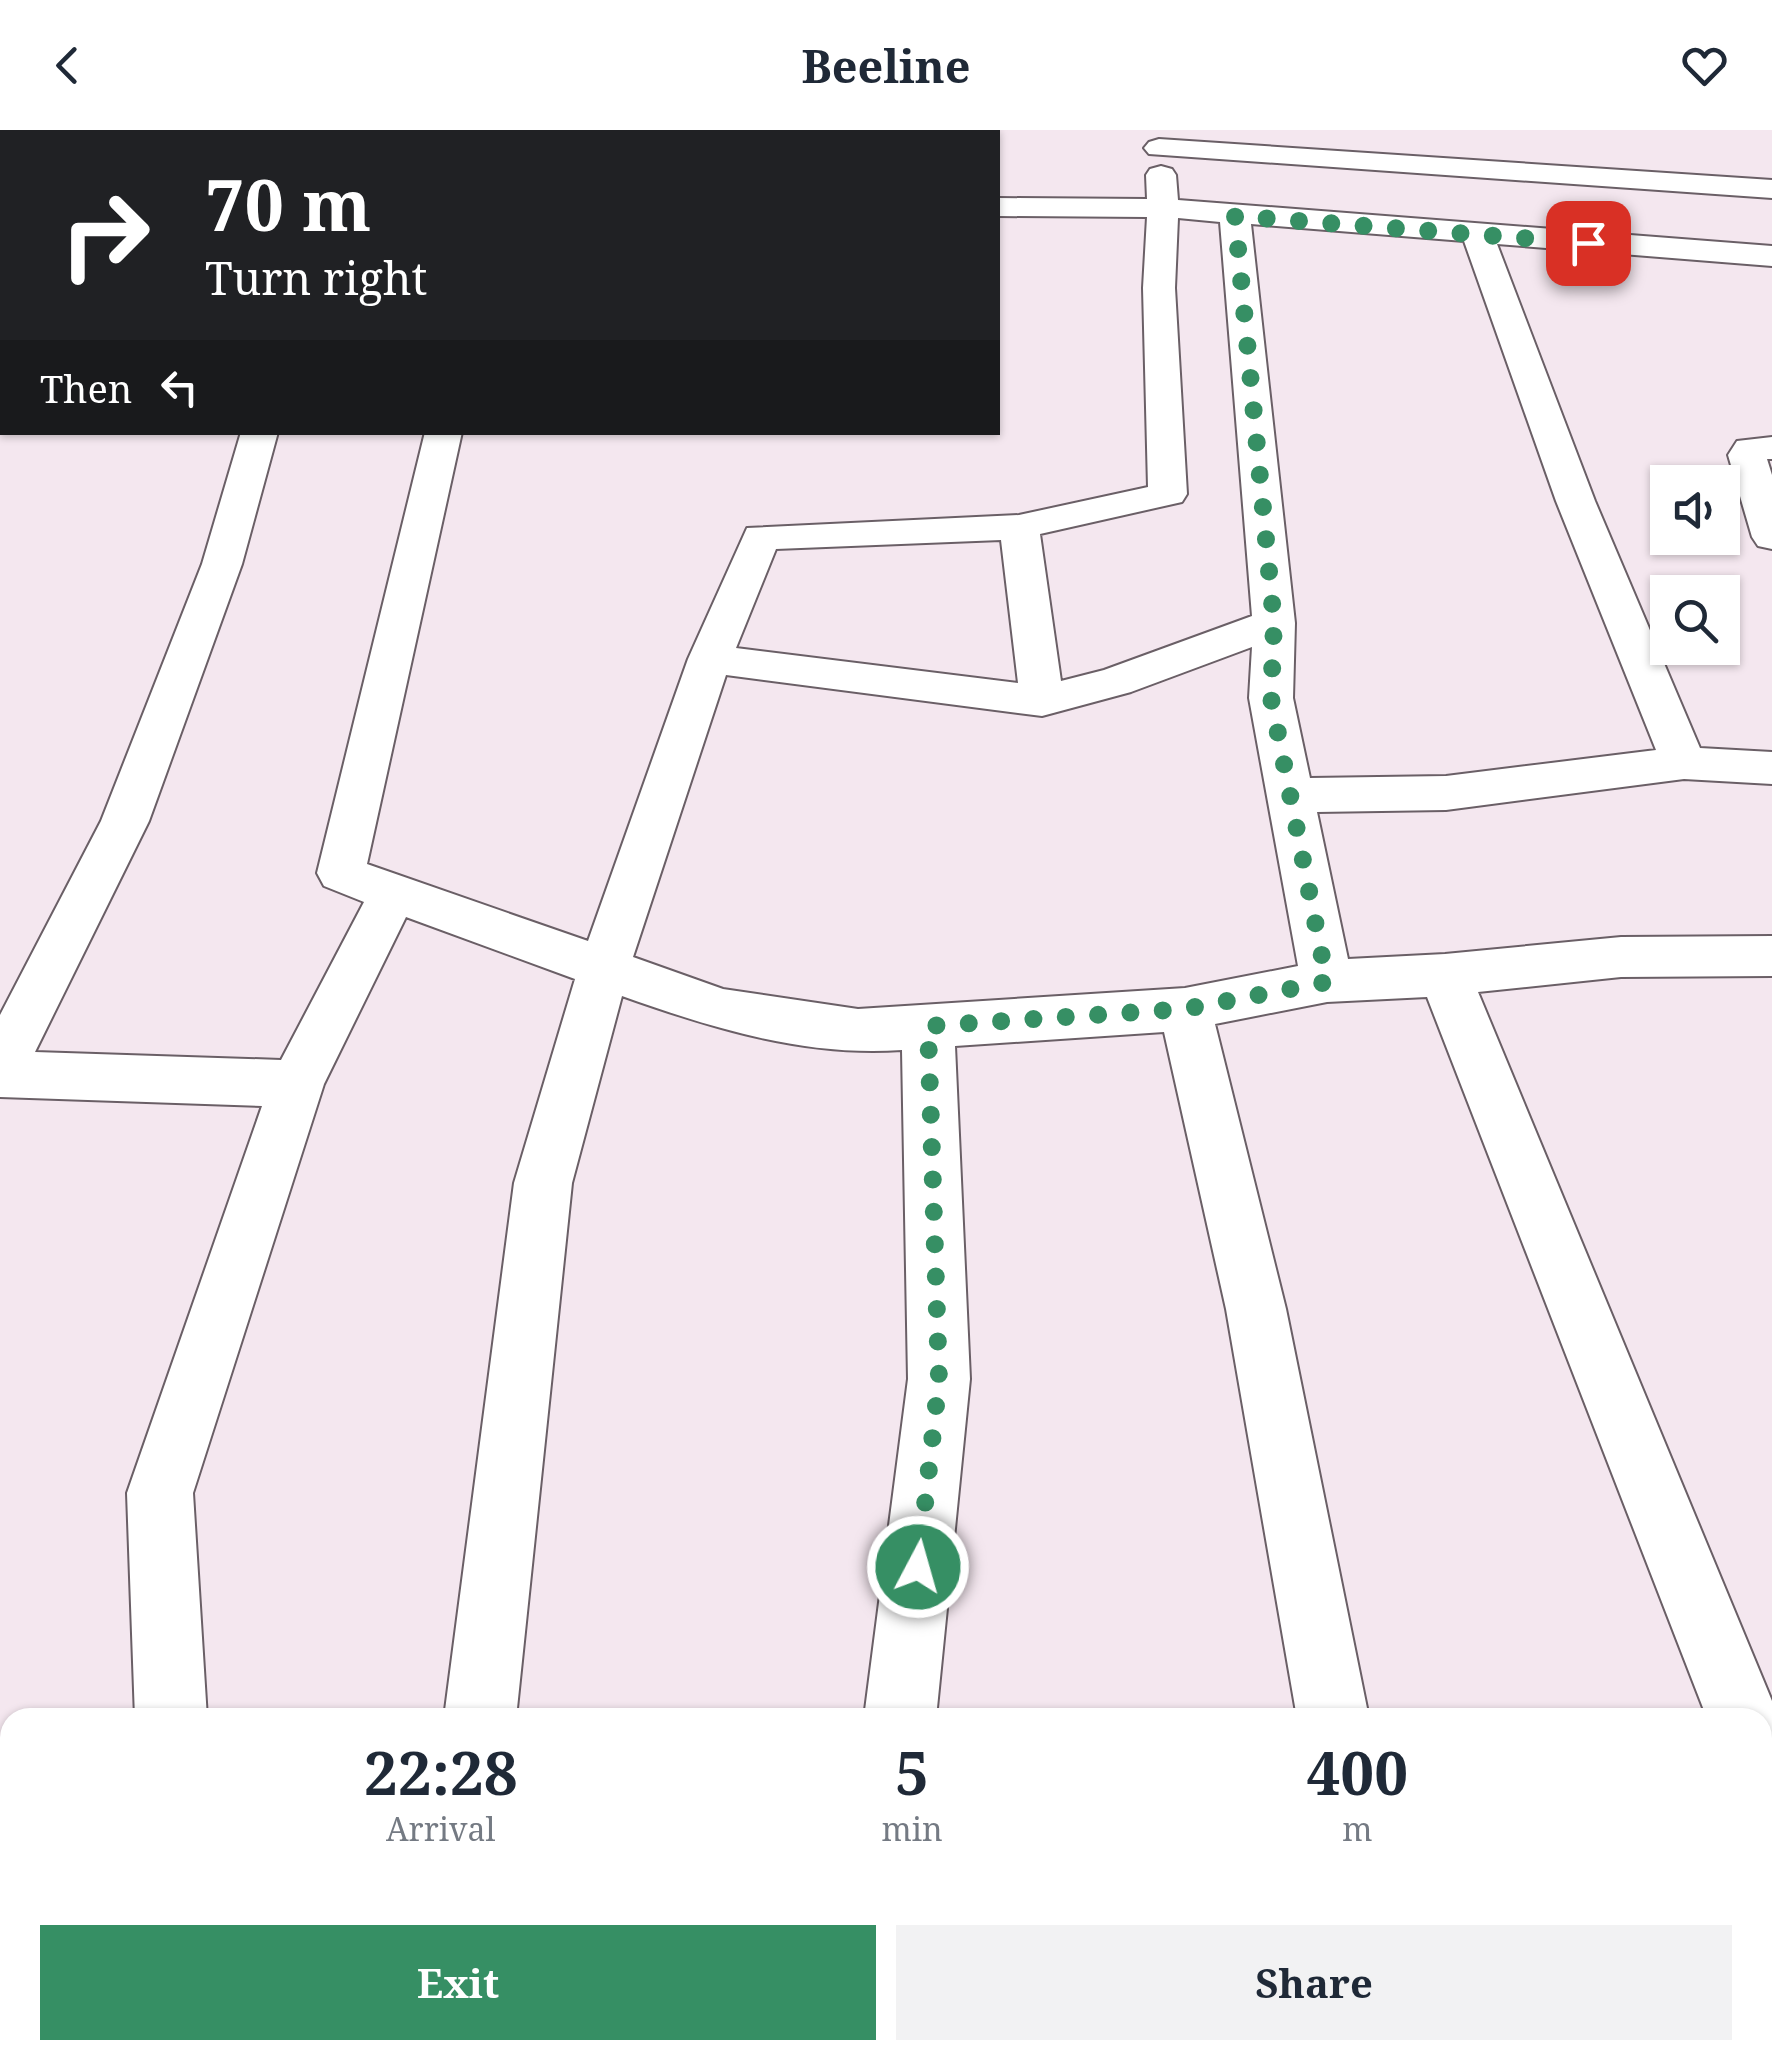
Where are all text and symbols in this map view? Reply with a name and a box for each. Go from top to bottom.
text: Beeline [801,35,971,96]
icon: back [40,38,95,93]
icon: heart [1677,38,1732,93]
text: 70 m [205,156,371,252]
icon: right [40,170,170,300]
pin [1546,201,1631,286]
icon: arrive [1561,216,1616,271]
text: Turn right [205,247,427,308]
icon: left [152,360,207,415]
text: Then [40,362,132,414]
map controls [1650,465,1740,665]
button: sound [1650,465,1740,555]
button: search [1650,575,1740,665]
position arrow [866,1515,970,1619]
text: 22:28 [364,1731,518,1813]
text: 5 [895,1731,929,1813]
text: 400 [1306,1731,1408,1813]
text: Arrival [386,1807,495,1850]
text: min [882,1807,943,1850]
text: m [1342,1807,1372,1850]
button: Exit [40,1925,876,2040]
button: Share [896,1925,1732,2040]

